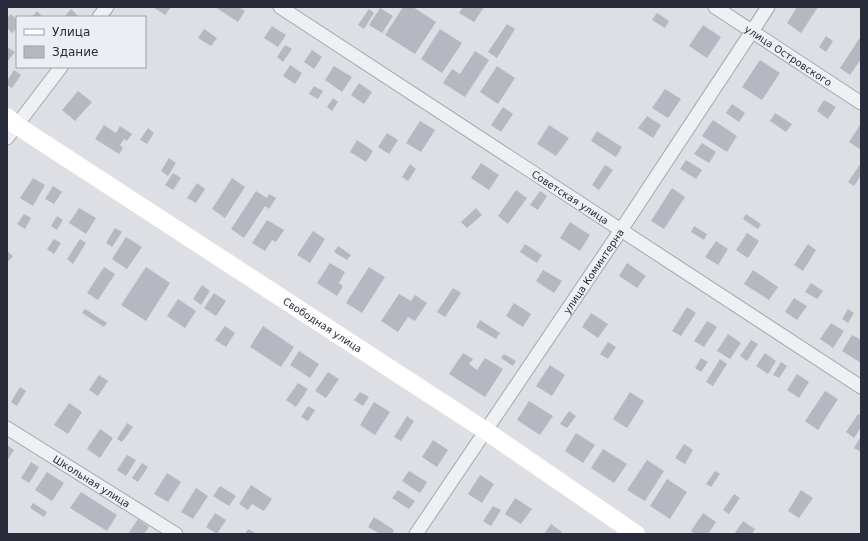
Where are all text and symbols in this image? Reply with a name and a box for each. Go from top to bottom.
legend [16,16,146,68]
street label: улица Островского [743,23,834,88]
text: Улица [52,25,90,39]
text: Здание [52,45,98,59]
street label: Советская улица [530,168,611,226]
street label: улица Коминтерна [561,227,626,316]
street label: Свободная улица [281,295,364,355]
street label: Школьная улица [51,453,132,510]

